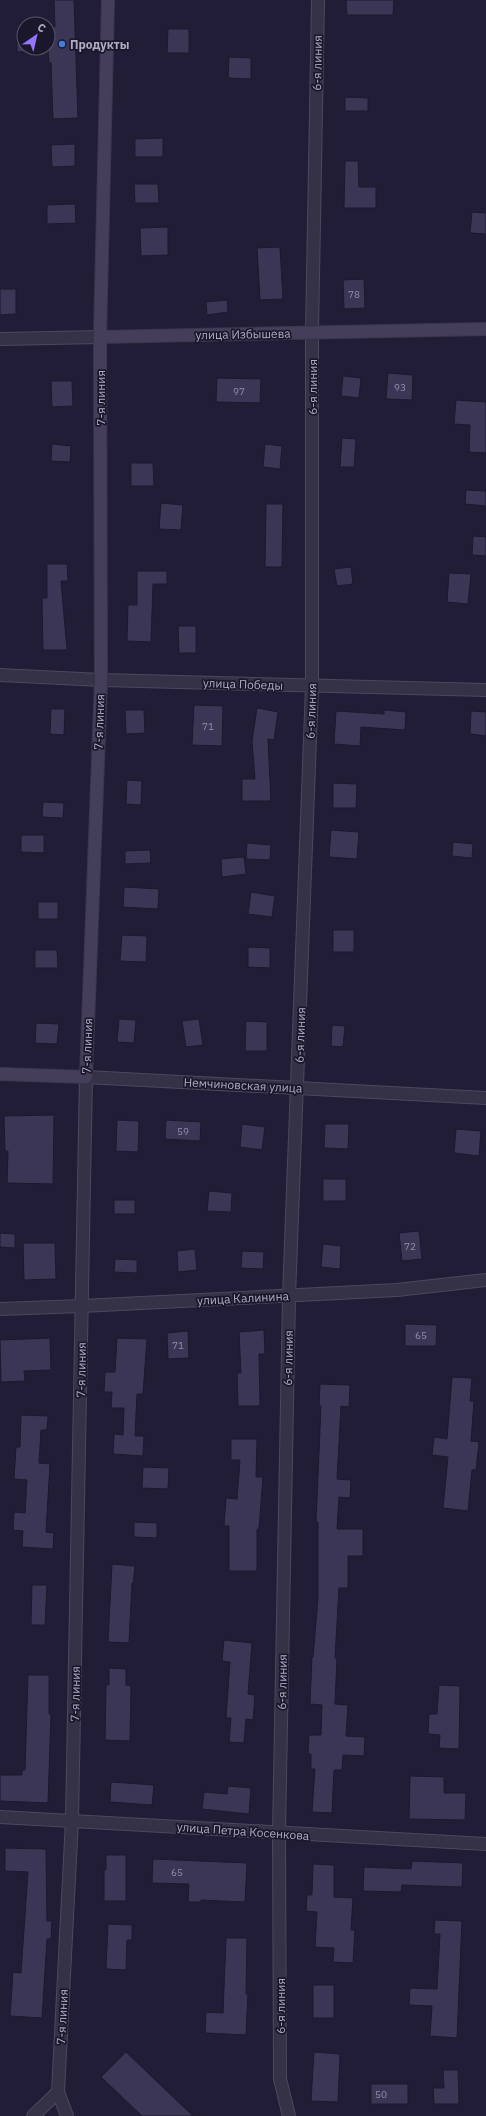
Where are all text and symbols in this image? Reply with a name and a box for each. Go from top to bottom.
north arrow [16,16,56,56]
text: С [35,20,48,36]
street label: 6-я линия [309,35,325,91]
place label: Продукты [70,37,129,52]
marker: Продукты [57,39,67,49]
house number: 78 [348,288,360,301]
street label: улица Избышева [195,326,291,342]
street label: 6-я линия [305,359,320,415]
street label: 7-я линия [93,370,108,426]
house number: 93 [394,381,406,394]
house number: 97 [233,385,245,398]
street label: улица Победы [203,675,283,693]
street label: 6-я линия [303,683,319,739]
street label: 7-я линия [91,694,107,750]
house number: 71 [202,720,214,733]
street label: 6-я линия [292,1007,308,1063]
street label: 7-я линия [79,1018,95,1074]
street label: Немчиновская улица [183,1074,303,1096]
house number: 59 [177,1125,189,1138]
house number: 72 [404,1240,416,1253]
street label: улица Калинина [197,1288,290,1308]
house number: 65 [415,1329,427,1342]
street label: 6-я линия [280,1330,296,1386]
house number: 71 [172,1339,184,1352]
street label: 7-я линия [73,1342,89,1398]
street label: 6-я линия [274,1654,290,1710]
street label: 7-я линия [67,1666,83,1722]
street label: улица Петра Косенкова [176,1819,310,1843]
house number: 65 [171,1866,183,1879]
street label: 6-я линия [273,1978,288,2034]
street label: 7-я линия [53,1989,71,2045]
house number: 50 [375,2088,387,2101]

